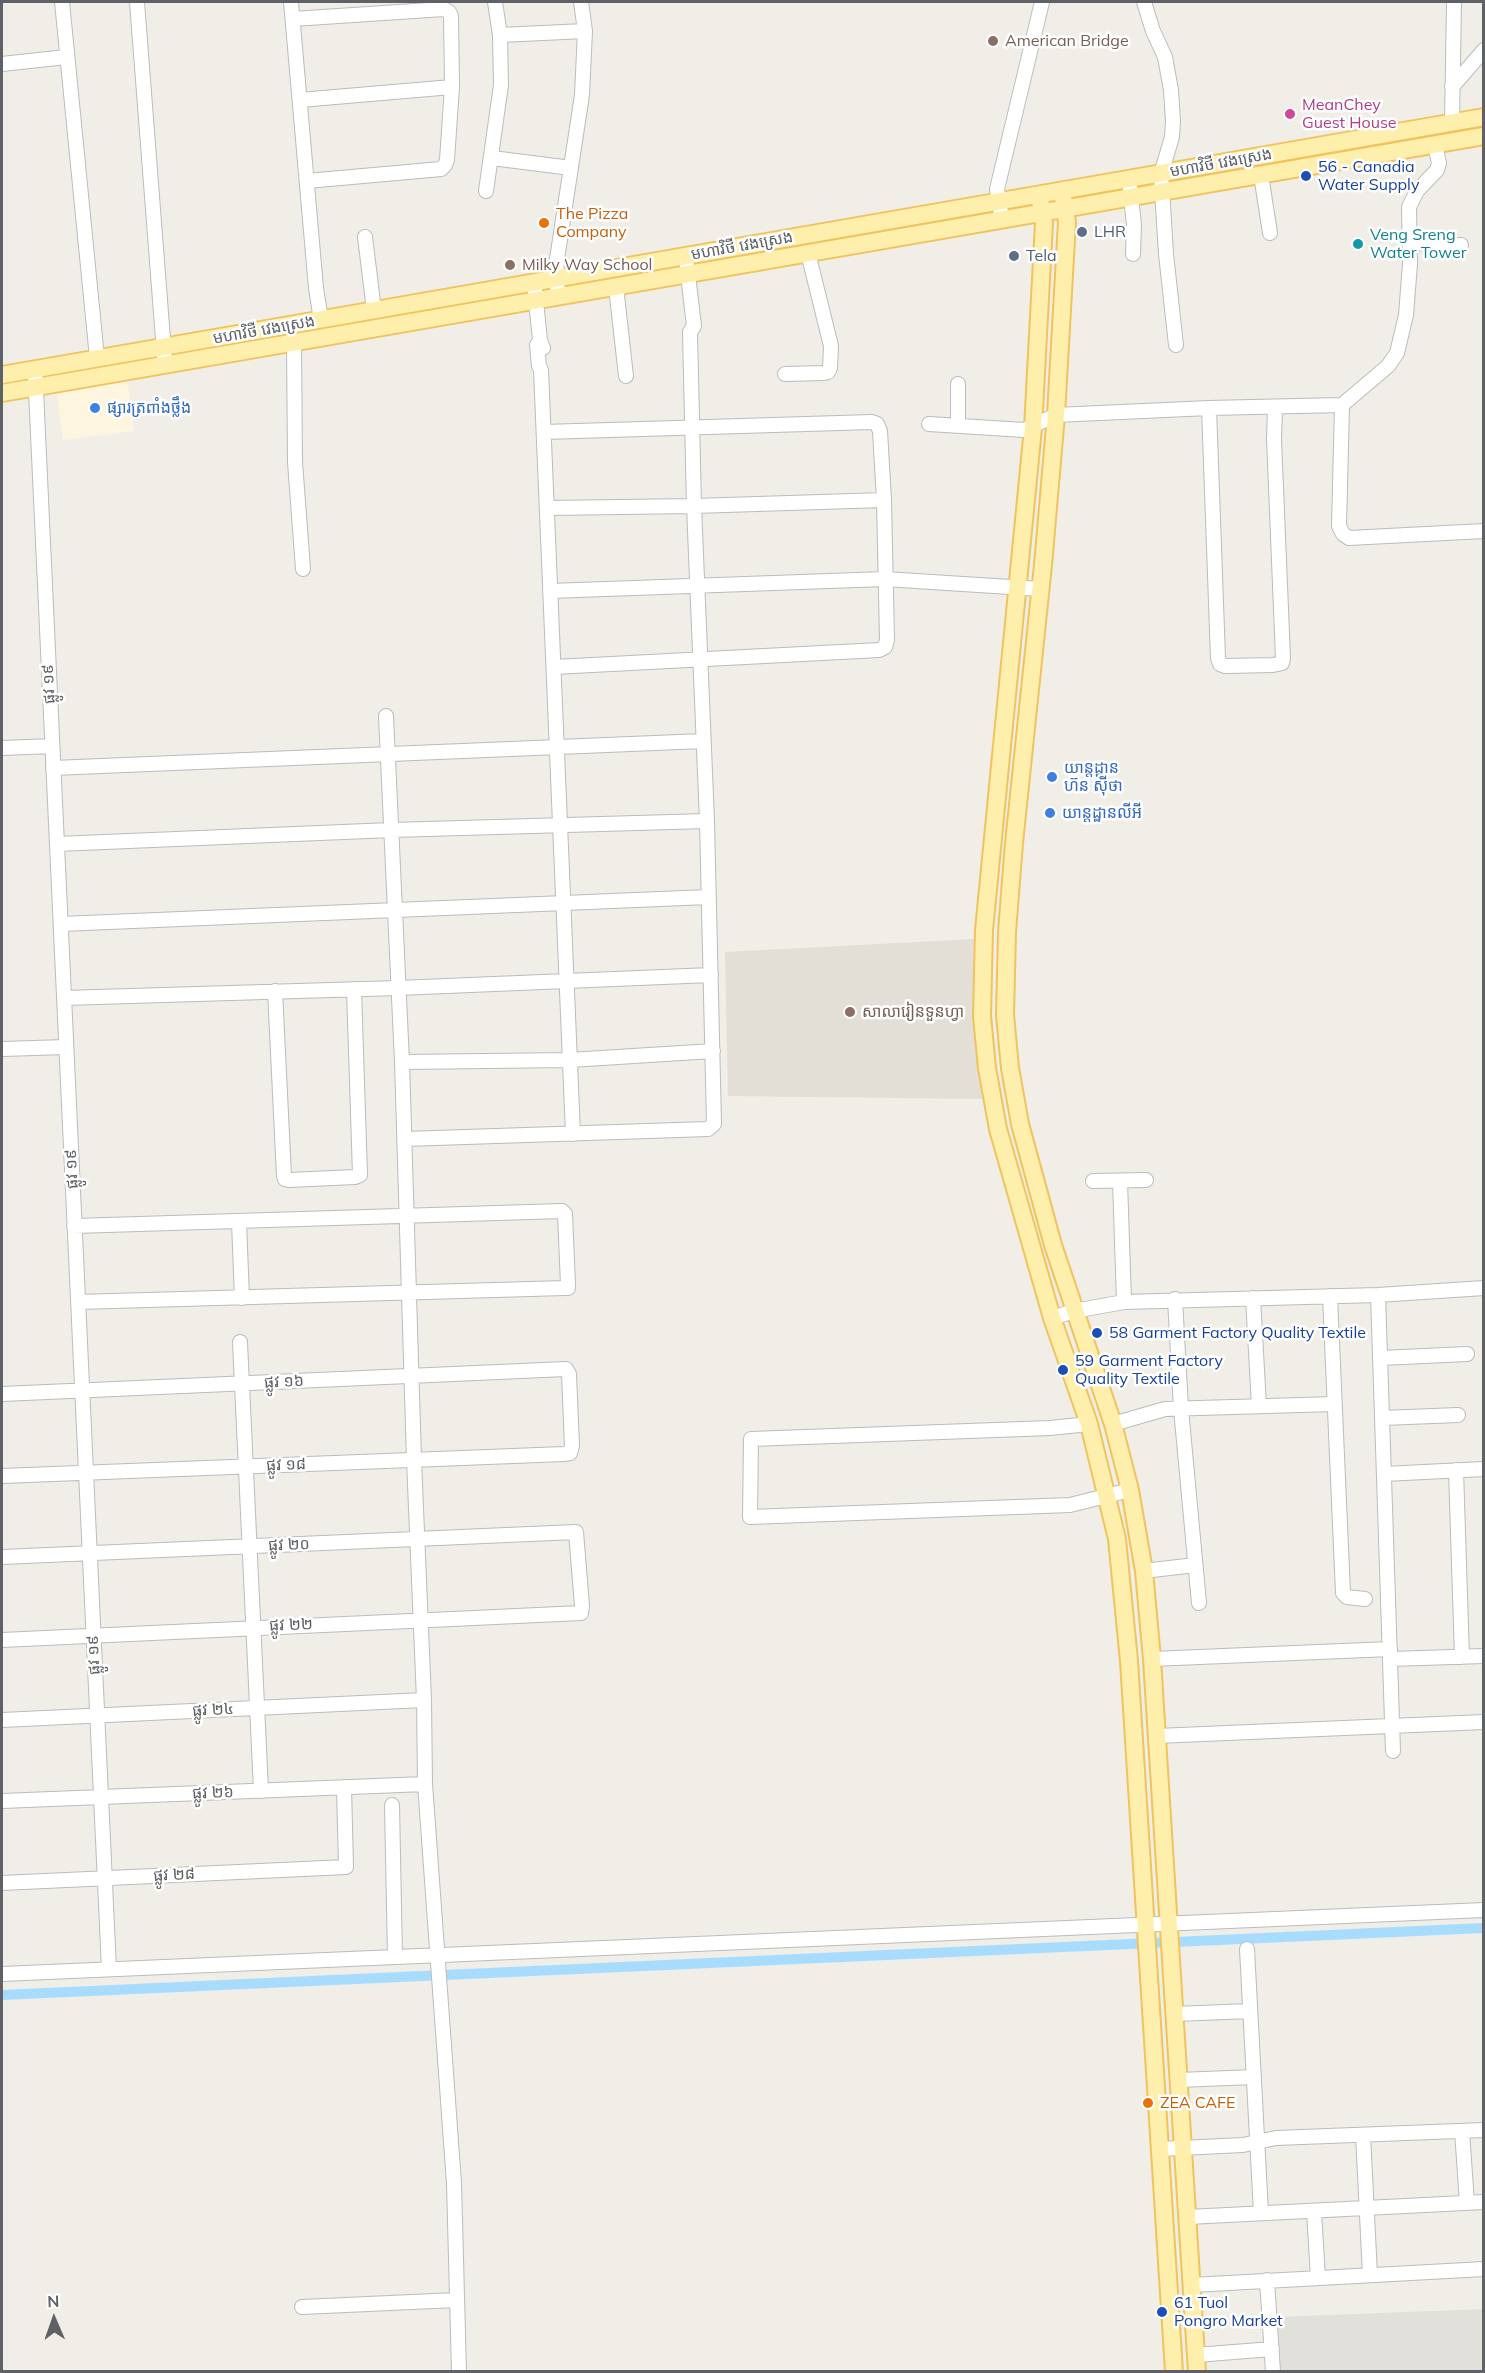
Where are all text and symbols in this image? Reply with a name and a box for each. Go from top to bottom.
place label: American Bridge [1005,31,1129,51]
marker: American Bridge [986,34,1000,48]
place label: MeanChey Guest House [1302,95,1397,133]
marker: MeanChey Guest House [1283,107,1297,121]
street label: មហាវិថី វេងស្រេង [1168,145,1274,181]
place label: 56 - Canadia Water Supply [1318,157,1419,195]
marker: 56 - Canadia Water Supply [1299,169,1313,183]
place label: The Pizza Company [556,204,628,242]
marker: The Pizza Company [537,216,551,230]
place label: LHR [1094,222,1126,242]
marker: LHR [1075,225,1089,239]
place label: Veng Sreng Water Tower [1370,225,1466,263]
street label: មហាវិថី វេងស្រេង [689,228,795,264]
marker: Veng Sreng Water Tower [1351,237,1365,251]
place label: Tela [1026,246,1057,266]
marker: Tela [1007,249,1021,263]
place label: Milky Way School [522,255,652,275]
marker: Milky Way School [503,258,517,272]
street label: មហាវិថី វេងស្រេង [211,312,317,348]
place label: ផ្សារត្រពាំងថ្លឹង [107,398,191,418]
marker: ផ្សារត្រពាំងថ្លឹង [88,401,102,415]
street label: ផ្លូវ ១៩ [38,664,60,704]
place label: យាន្ដដ្ឋាន ហ៊ន ស៊ីថា [1064,758,1123,796]
marker: យាន្ដដ្ឋាន ហ៊ន ស៊ីថា [1045,770,1059,784]
place label: យាន្ដដ្ឋានលីអី [1062,803,1142,823]
marker: យាន្ដដ្ឋានលីអី [1043,806,1057,820]
place label: សាលារៀនទួនហ្វា [862,1002,964,1022]
marker: សាលារៀនទួនហ្វា [843,1005,857,1019]
street label: ផ្លូវ ១៩ [61,1149,83,1189]
place label: 58 Garment Factory Quality Textile [1109,1323,1366,1343]
marker: 58 Garment Factory Quality Textile [1090,1326,1104,1340]
place label: 59 Garment Factory Quality Textile [1075,1351,1223,1389]
marker: 59 Garment Factory Quality Textile [1056,1363,1070,1377]
street label: ផ្លូវ ១៦ [264,1371,304,1393]
street label: ផ្លូវ ១៨ [266,1455,306,1475]
street label: ផ្លូវ ២០ [268,1535,310,1555]
street label: ផ្លូវ ២២ [269,1615,313,1635]
street label: ផ្លូវ ១៩ [83,1635,105,1675]
street label: ផ្លូវ ២៤ [192,1699,234,1721]
street label: ផ្លូវ ២៦ [192,1783,234,1803]
street label: ផ្លូវ ២៨ [153,1864,195,1886]
place label: ZEA CAFE [1160,2093,1235,2113]
marker: ZEA CAFE [1141,2096,1155,2110]
north arrow [24,2289,84,2349]
text: N [47,2291,60,2311]
place label: 61 Tuol Pongro Market [1174,2293,1283,2331]
marker: 61 Tuol Pongro Market [1155,2305,1169,2319]

